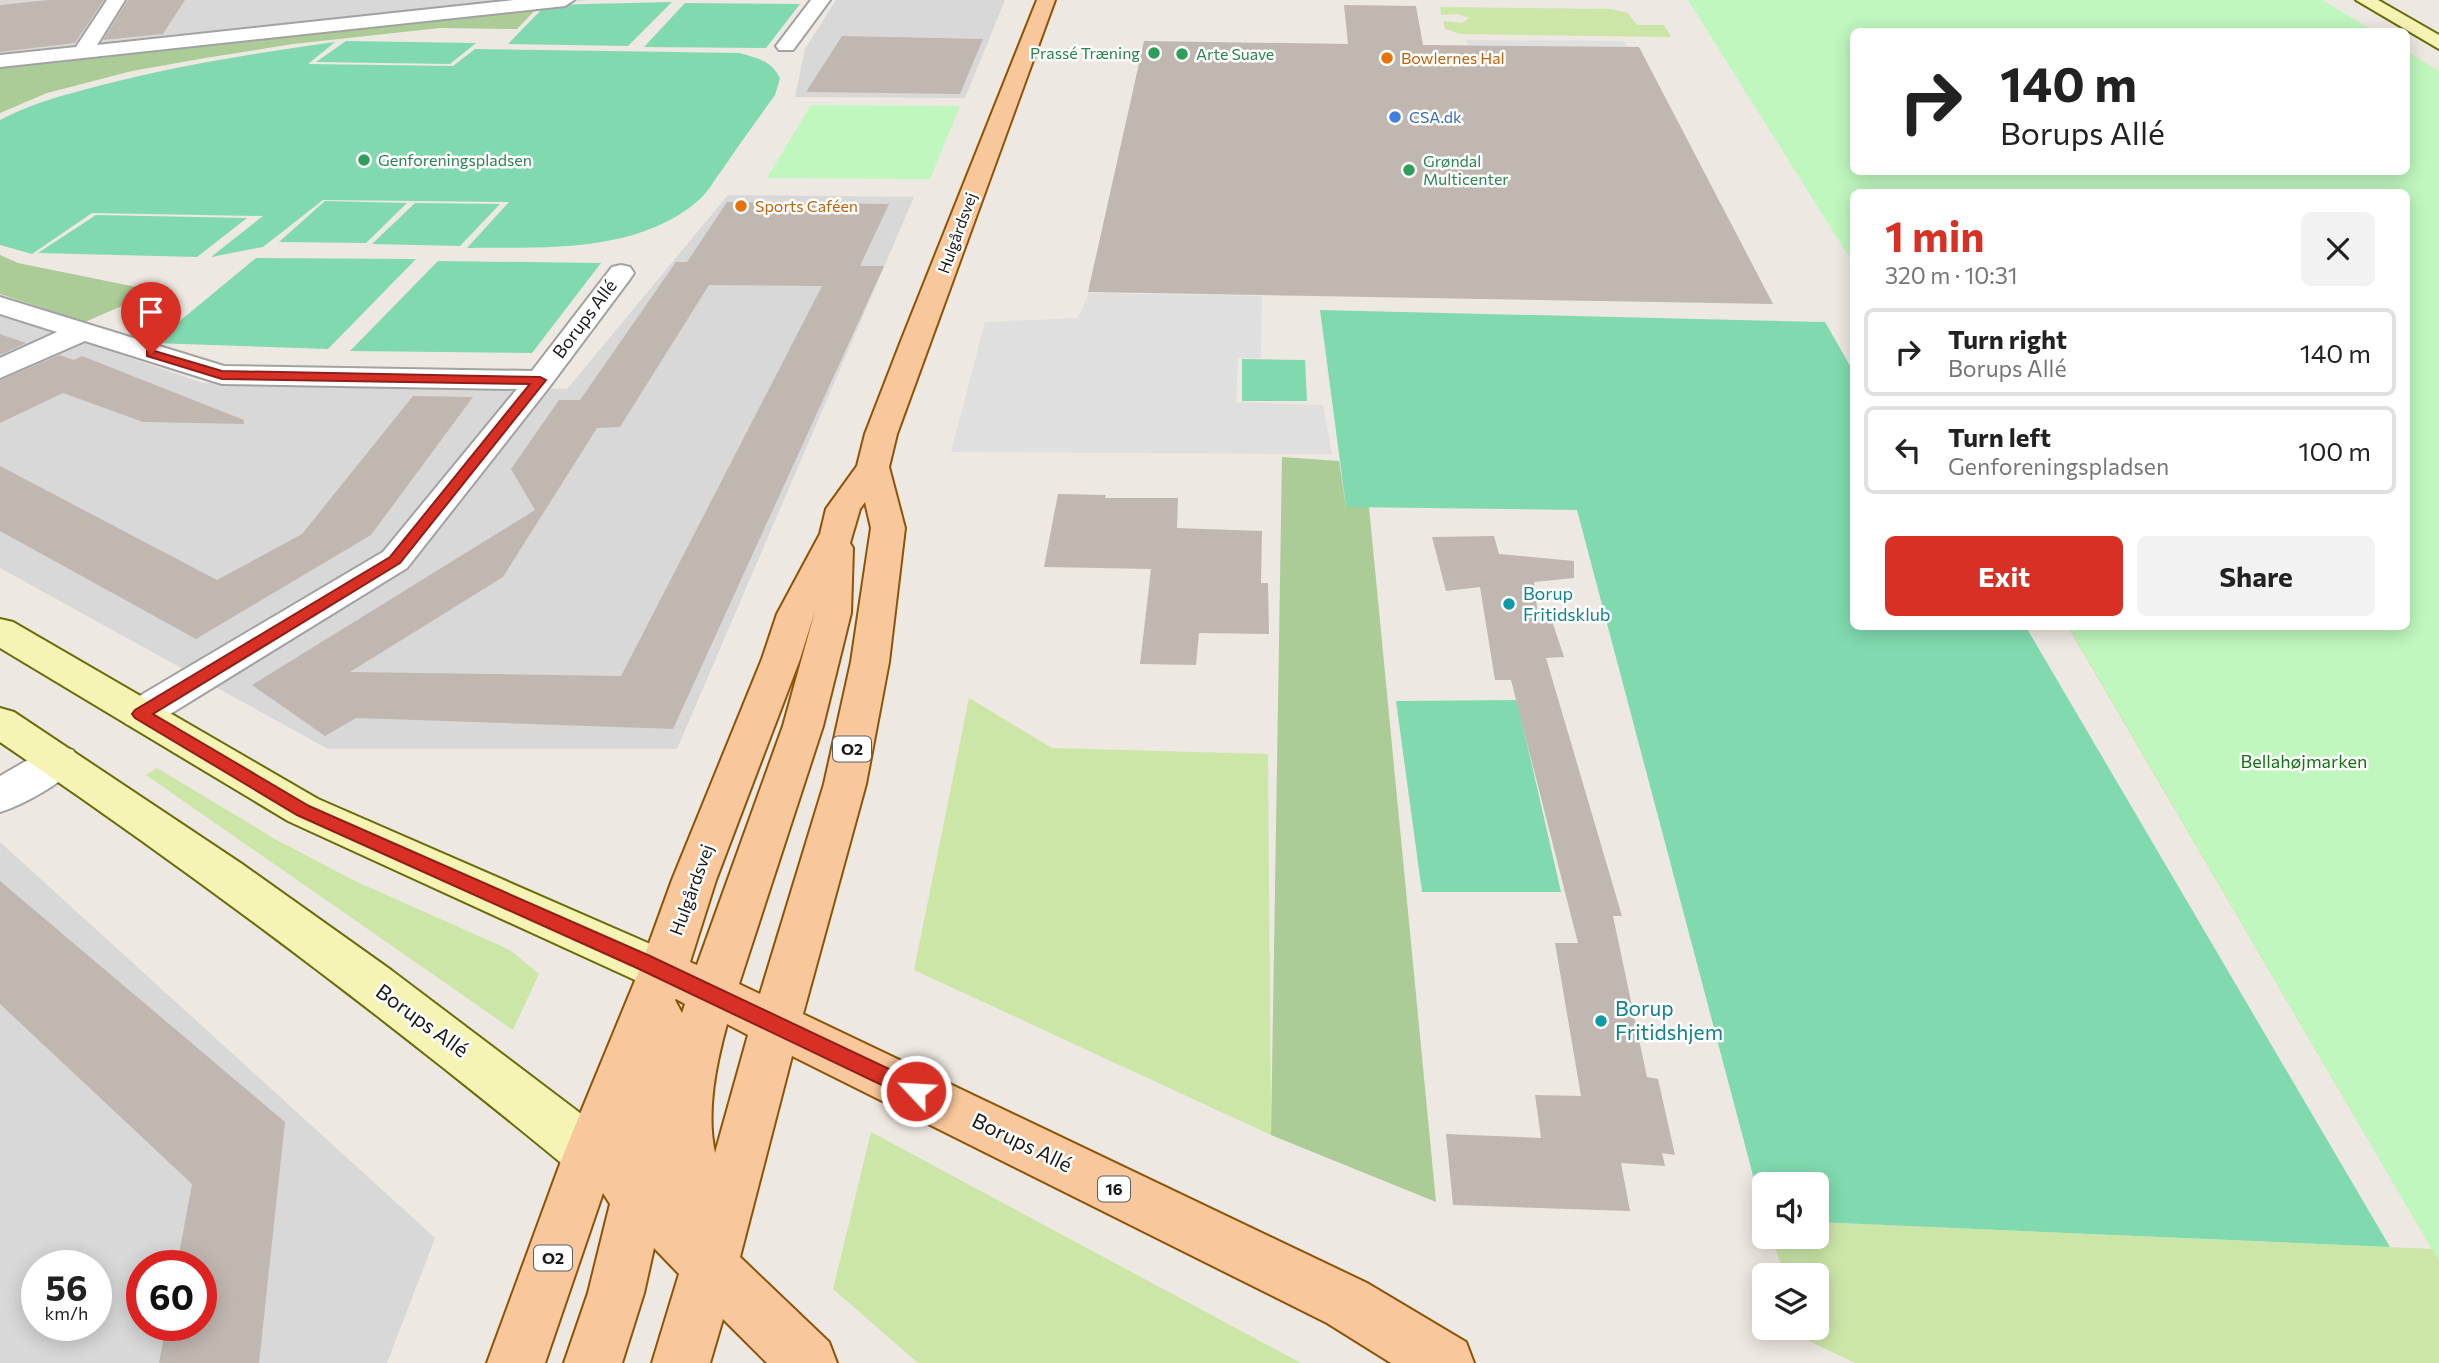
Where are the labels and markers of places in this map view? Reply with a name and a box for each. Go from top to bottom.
place label: Prassé Træning [1030,43,1140,62]
place label: Arte Suave [1196,44,1274,63]
marker: Prassé Træning [1146,45,1162,61]
marker: Arte Suave [1174,46,1190,62]
place label: Bowlernes Hal [1401,48,1505,67]
marker: Bowlernes Hal [1379,50,1395,66]
place label: CSA.dk [1409,107,1462,126]
marker: CSA.dk [1387,109,1403,125]
place label: Genforeningspladsen [378,150,532,169]
place label: Grøndal Multicenter [1423,151,1509,188]
marker: Genforeningspladsen [356,152,372,168]
marker: Grøndal Multicenter [1401,162,1417,178]
place label: Sports Caféen [755,196,858,215]
marker: Sports Caféen [733,198,749,214]
pin [121,282,181,354]
place label: Borup Fritidsklub [1523,582,1611,625]
marker: Borup Fritidsklub [1501,596,1517,612]
place label: Borup Fritidshjem [1615,995,1723,1044]
marker: Borup Fritidshjem [1593,1013,1609,1029]

